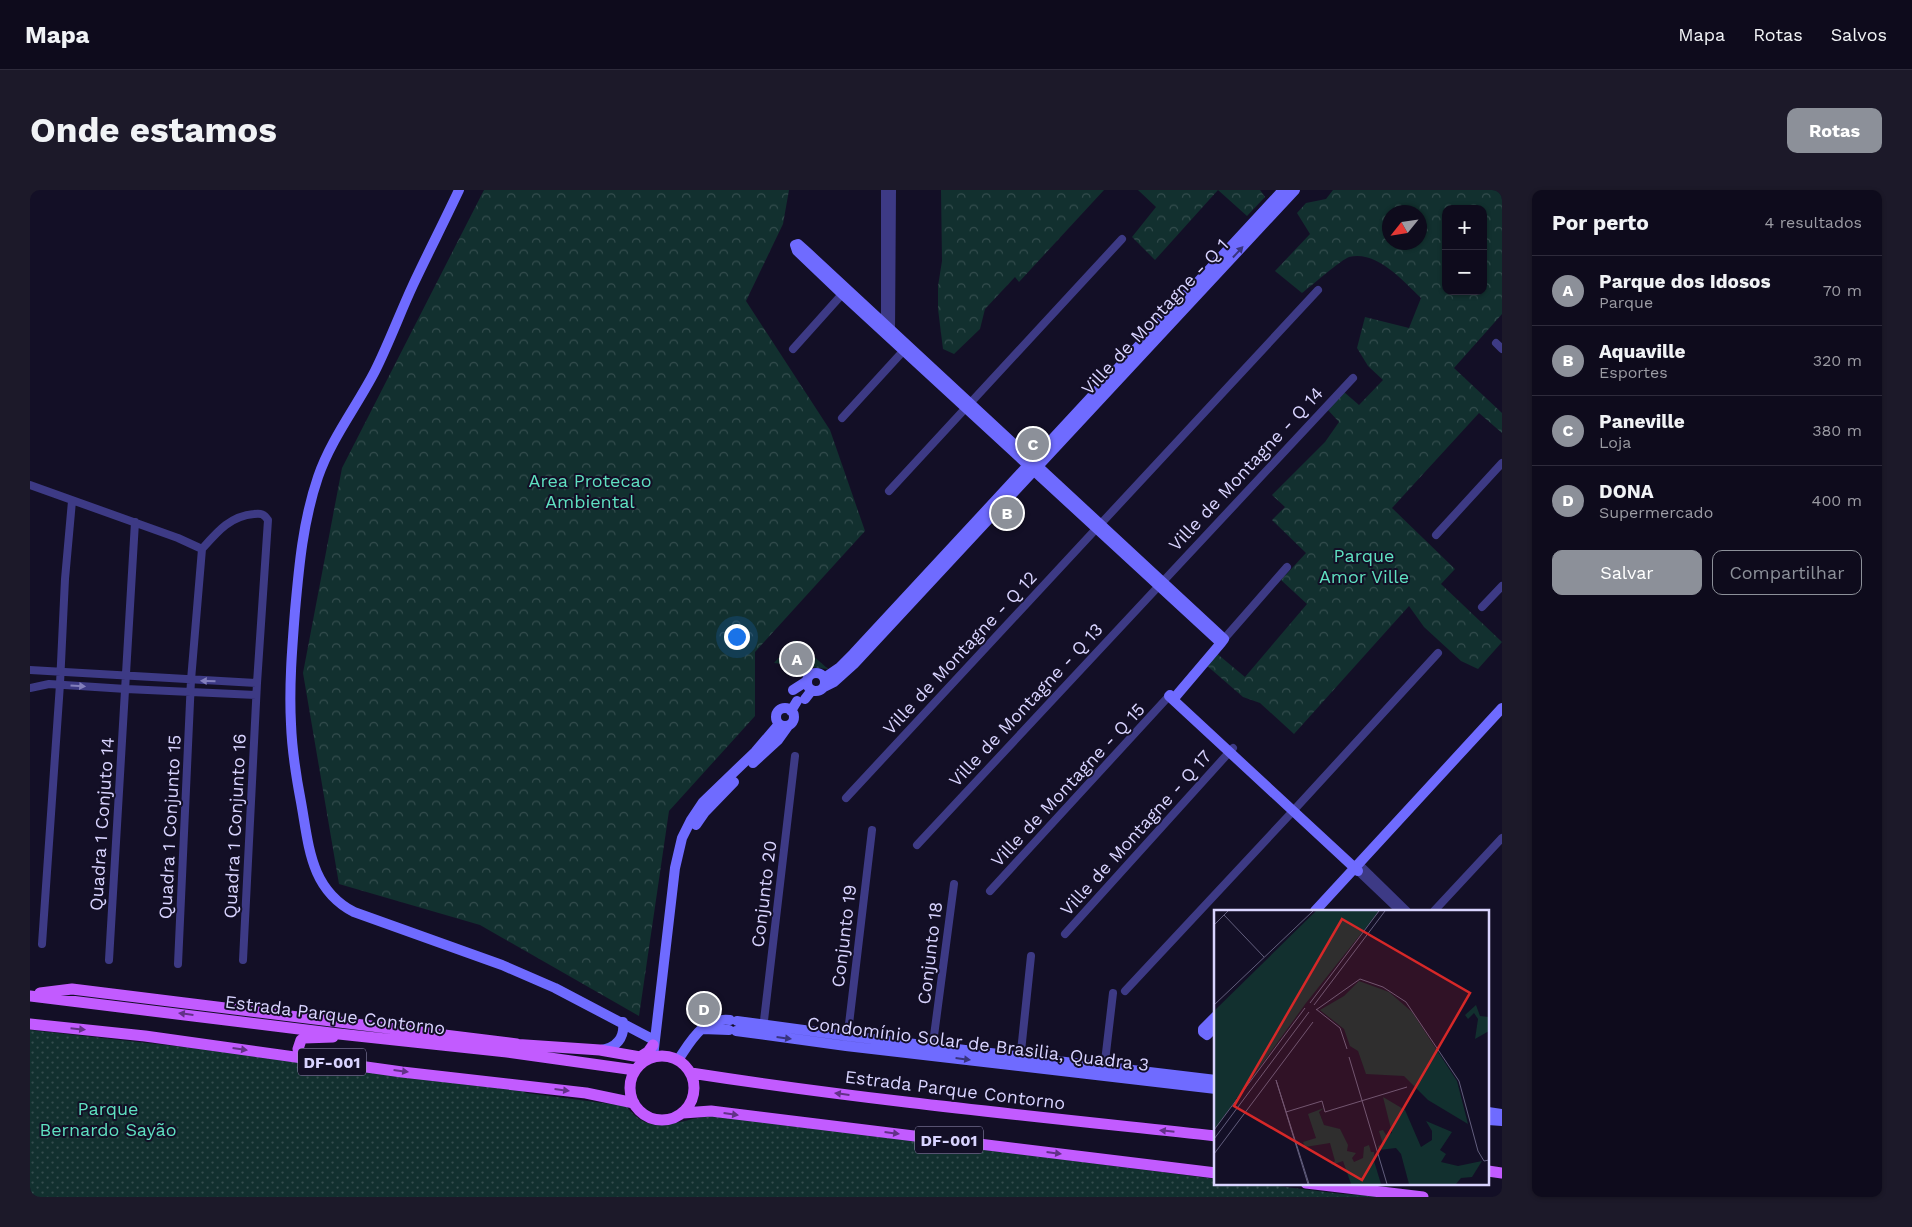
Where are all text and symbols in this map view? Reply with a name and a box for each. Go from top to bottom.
text: Mapa [25,21,90,49]
text: Mapa [1678,24,1725,45]
text: Rotas [1753,24,1803,45]
text: Salvos [1831,24,1887,45]
button: Rotas [1787,108,1882,153]
text: Onde estamos [30,109,277,151]
north arrow [1382,205,1427,250]
map controls [1442,205,1487,295]
button: + [1442,205,1487,250]
text: Por perto [1552,210,1649,235]
text: 4 resultados [1765,213,1862,232]
street label: Ville de Montagne - Q 1 [1077,234,1232,399]
one-way arrow [1232,246,1244,258]
button: − [1442,250,1487,295]
text: Parque dos Idosos [1599,270,1771,293]
text: A [1563,281,1573,300]
text: 70 m [1823,281,1862,300]
text: Parque [1599,293,1653,312]
text: Aquaville [1599,340,1685,363]
text: B [1563,351,1573,370]
text: 320 m [1813,351,1862,370]
text: Esportes [1599,363,1668,382]
street label: Ville de Montagne - Q 14 [1164,382,1327,555]
text: Paneville [1599,410,1685,433]
text: C [1563,421,1573,440]
text: 380 m [1812,421,1862,440]
pin: C [1017,425,1049,463]
text: Loja [1599,433,1631,452]
park label: Area Protecao Ambiental [529,470,651,512]
text: DONA [1599,480,1654,503]
text: D [1562,491,1574,510]
text: 400 m [1812,491,1862,510]
pin: B [991,494,1023,532]
text: Supermercado [1599,503,1713,522]
park label: Parque Amor Ville [1319,545,1409,587]
button: Salvar [1552,550,1702,595]
button: Compartilhar [1712,550,1862,595]
street label: Ville de Montagne - Q 12 [878,567,1041,739]
street label: Ville de Montagne - Q 13 [944,619,1107,791]
your location [724,624,750,650]
pin: A [781,640,813,678]
one-way arrow [200,676,216,684]
one-way arrow [70,682,86,690]
street label: Ville de Montagne - Q 15 [986,699,1149,871]
street label: Quadra 1 Conjunto 16 [219,733,250,919]
street label: Quadra 1 Conjunto 15 [154,734,185,920]
street label: Quadra 1 Conjuto 14 [85,736,118,912]
street label: Ville de Montagne - Q 17 [1056,746,1216,920]
street label: Conjunto 20 [747,839,780,949]
street label: Conjunto 19 [827,883,860,989]
street label: Conjunto 18 [913,900,946,1006]
inset map [1214,910,1490,1184]
pin: D [688,990,720,1028]
street label: Estrada Parque Contorno [224,991,446,1038]
one-way arrow [178,1010,194,1018]
street label: Condomínio Solar de Brasilia, Quadra 3 [806,1012,1150,1075]
one-way arrow [71,1026,87,1034]
one-way arrow [776,1034,792,1042]
one-way arrow [232,1045,248,1053]
road number: DF-001 [298,1049,366,1076]
one-way arrow [955,1056,971,1064]
street label: Estrada Parque Contorno [844,1066,1066,1113]
one-way arrow [393,1068,409,1076]
one-way arrow [554,1086,570,1094]
one-way arrow [834,1090,850,1098]
park label: Parque Bernardo Sayão [39,1098,177,1140]
one-way arrow [723,1110,739,1118]
road number: DF-001 [915,1126,983,1154]
one-way arrow [1159,1127,1175,1135]
one-way arrow [885,1129,901,1137]
one-way arrow [1046,1149,1062,1157]

